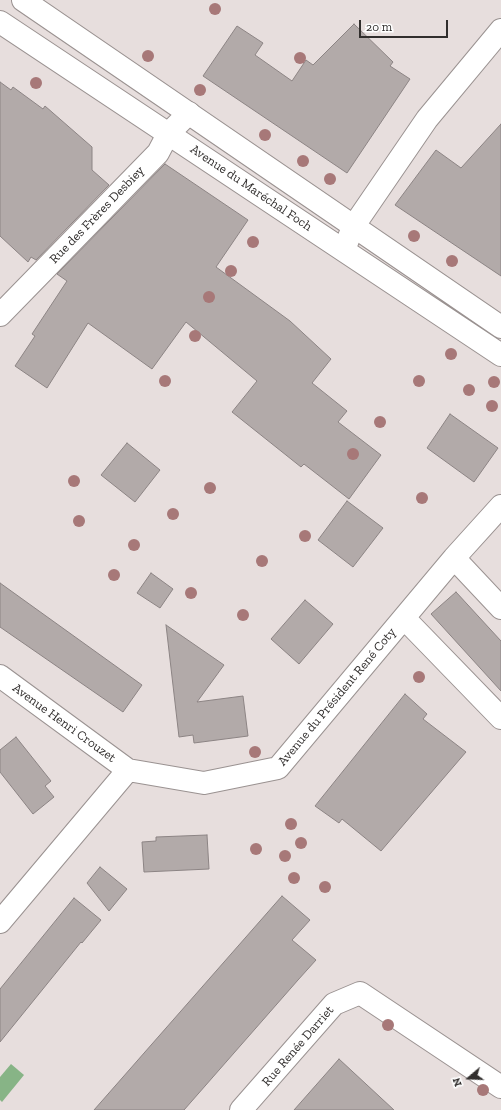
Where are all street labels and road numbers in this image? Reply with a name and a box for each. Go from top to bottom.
street label: Avenue du Maréchal Foch [187,141,315,235]
street label: Rue des Frères Desbiey [46,163,148,267]
street label: Avenue du Président René Coty [275,625,399,769]
street label: Avenue Henri Crouzet [9,680,119,766]
street label: Rue Renée Darriet [259,1002,337,1090]

